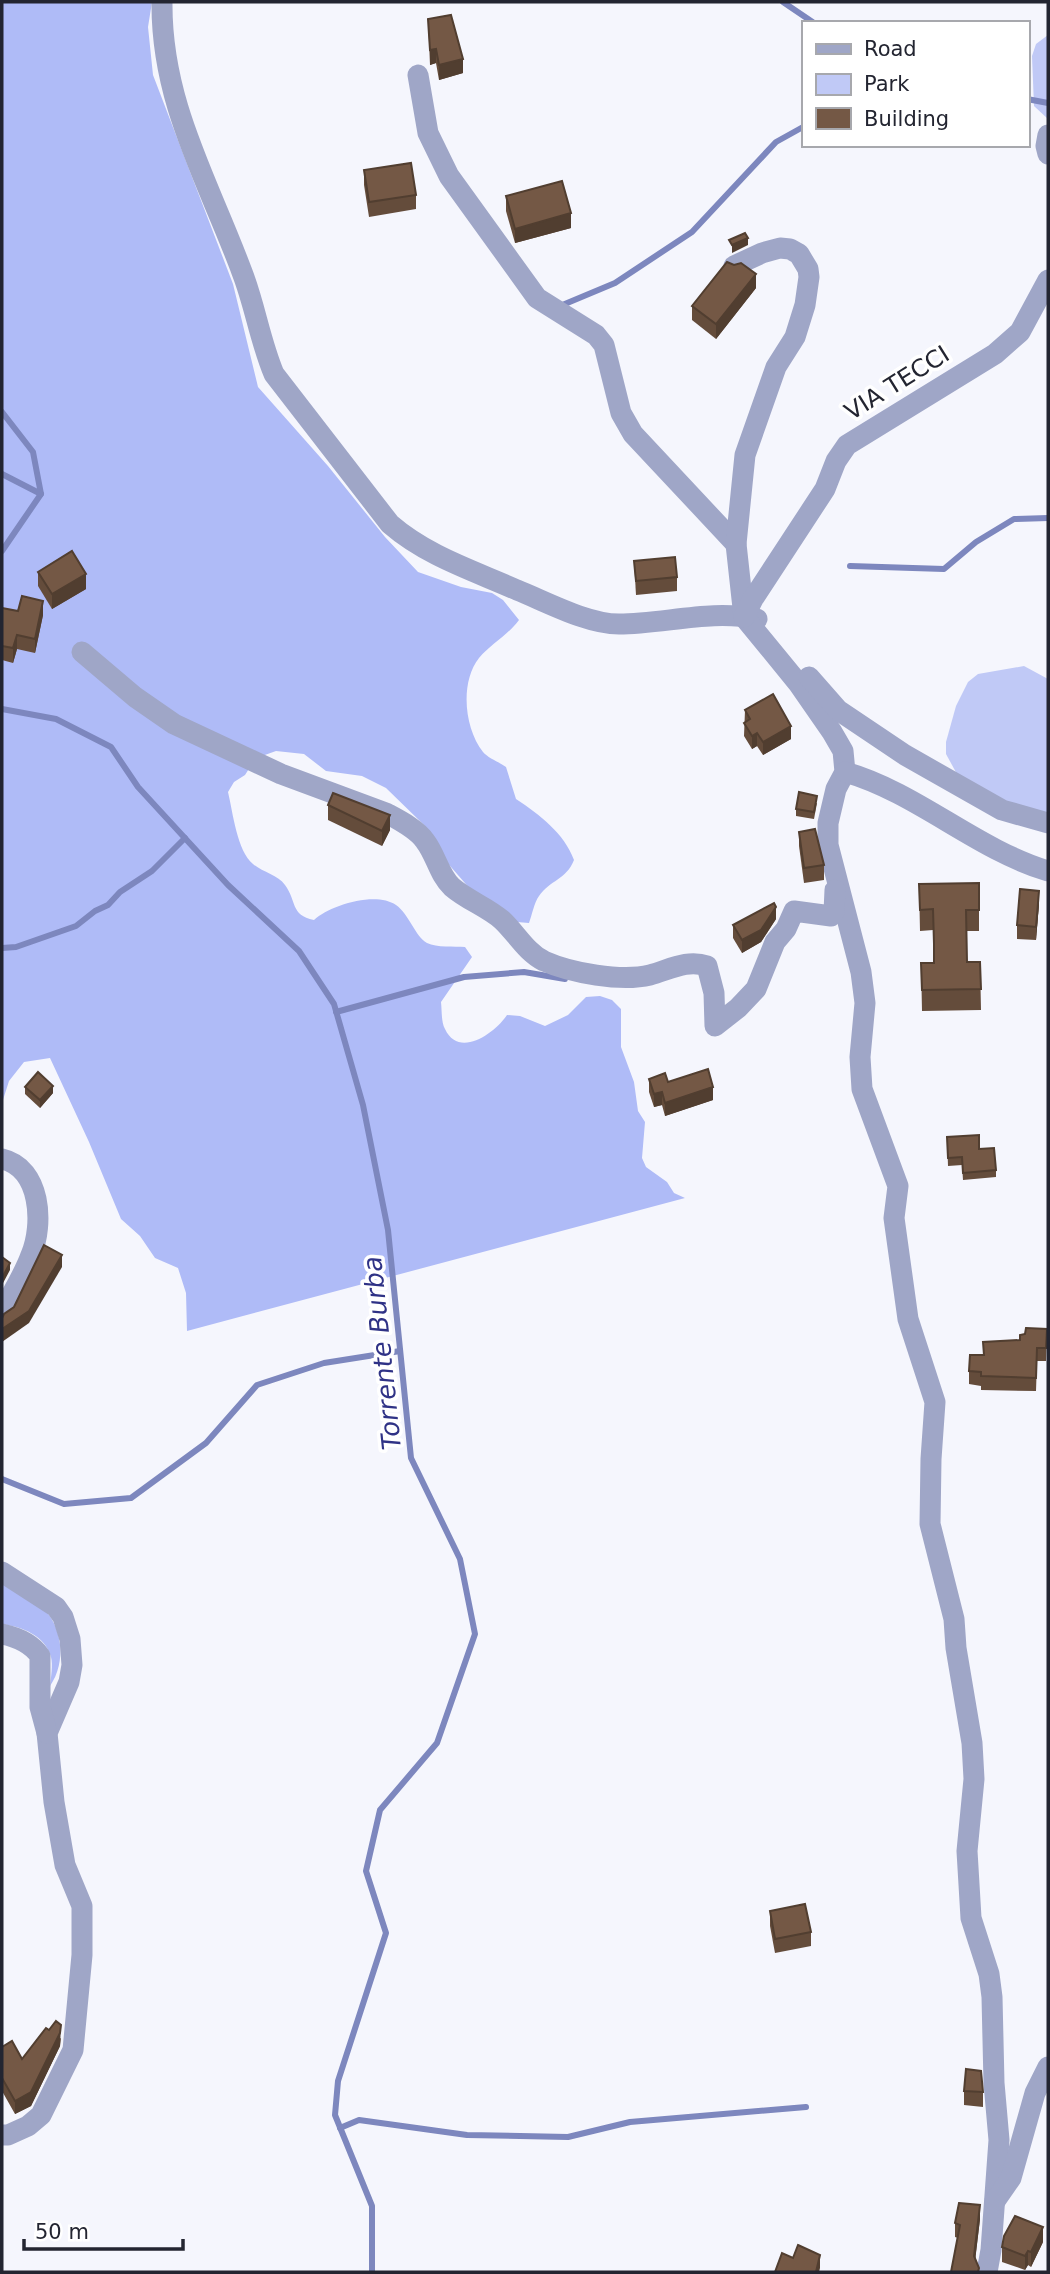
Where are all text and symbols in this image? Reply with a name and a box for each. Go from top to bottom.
legend [802,21,1029,147]
text: Road [864,37,917,61]
text: Park [864,72,910,96]
text: Building [864,107,949,131]
street label: VIA TECCI [840,340,954,426]
water label: Torrente Burba [357,1255,407,1451]
scale bar [24,2208,184,2252]
text: 50 m [35,2220,89,2244]

